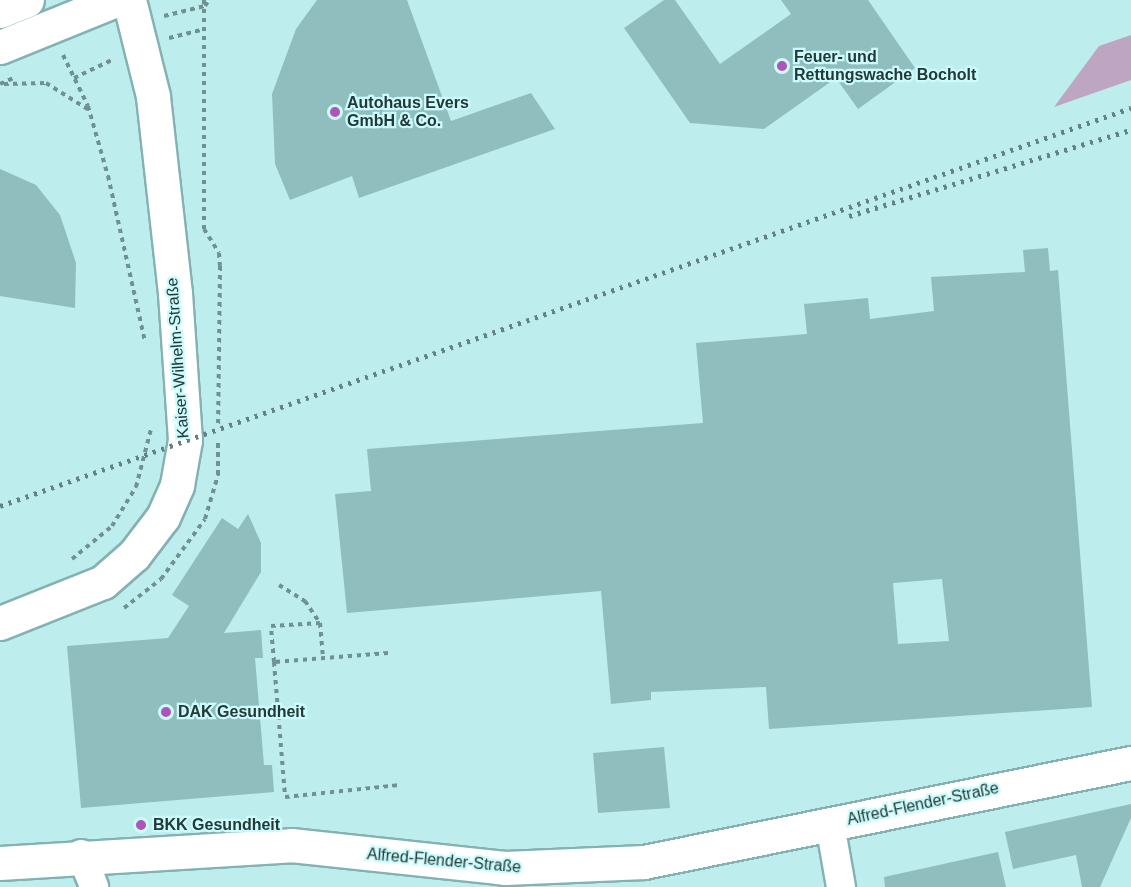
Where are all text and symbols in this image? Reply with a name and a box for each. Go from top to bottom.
place label: Feuer- und Rettungswache Bocholt [794,47,976,85]
marker: Feuer- und Rettungswache Bocholt [775,59,789,73]
place label: Autohaus Evers GmbH & Co. [347,93,469,131]
marker: Autohaus Evers GmbH & Co. [328,105,342,119]
street label: Kaiser-Wilhelm-Straße [163,277,193,439]
place label: DAK Gesundheit [178,702,305,722]
marker: DAK Gesundheit [159,705,173,719]
street label: Alfred-Flender-Straße [845,779,1001,829]
place label: BKK Gesundheit [153,815,280,835]
marker: BKK Gesundheit [134,818,148,832]
street label: Alfred-Flender-Straße [366,845,522,877]

